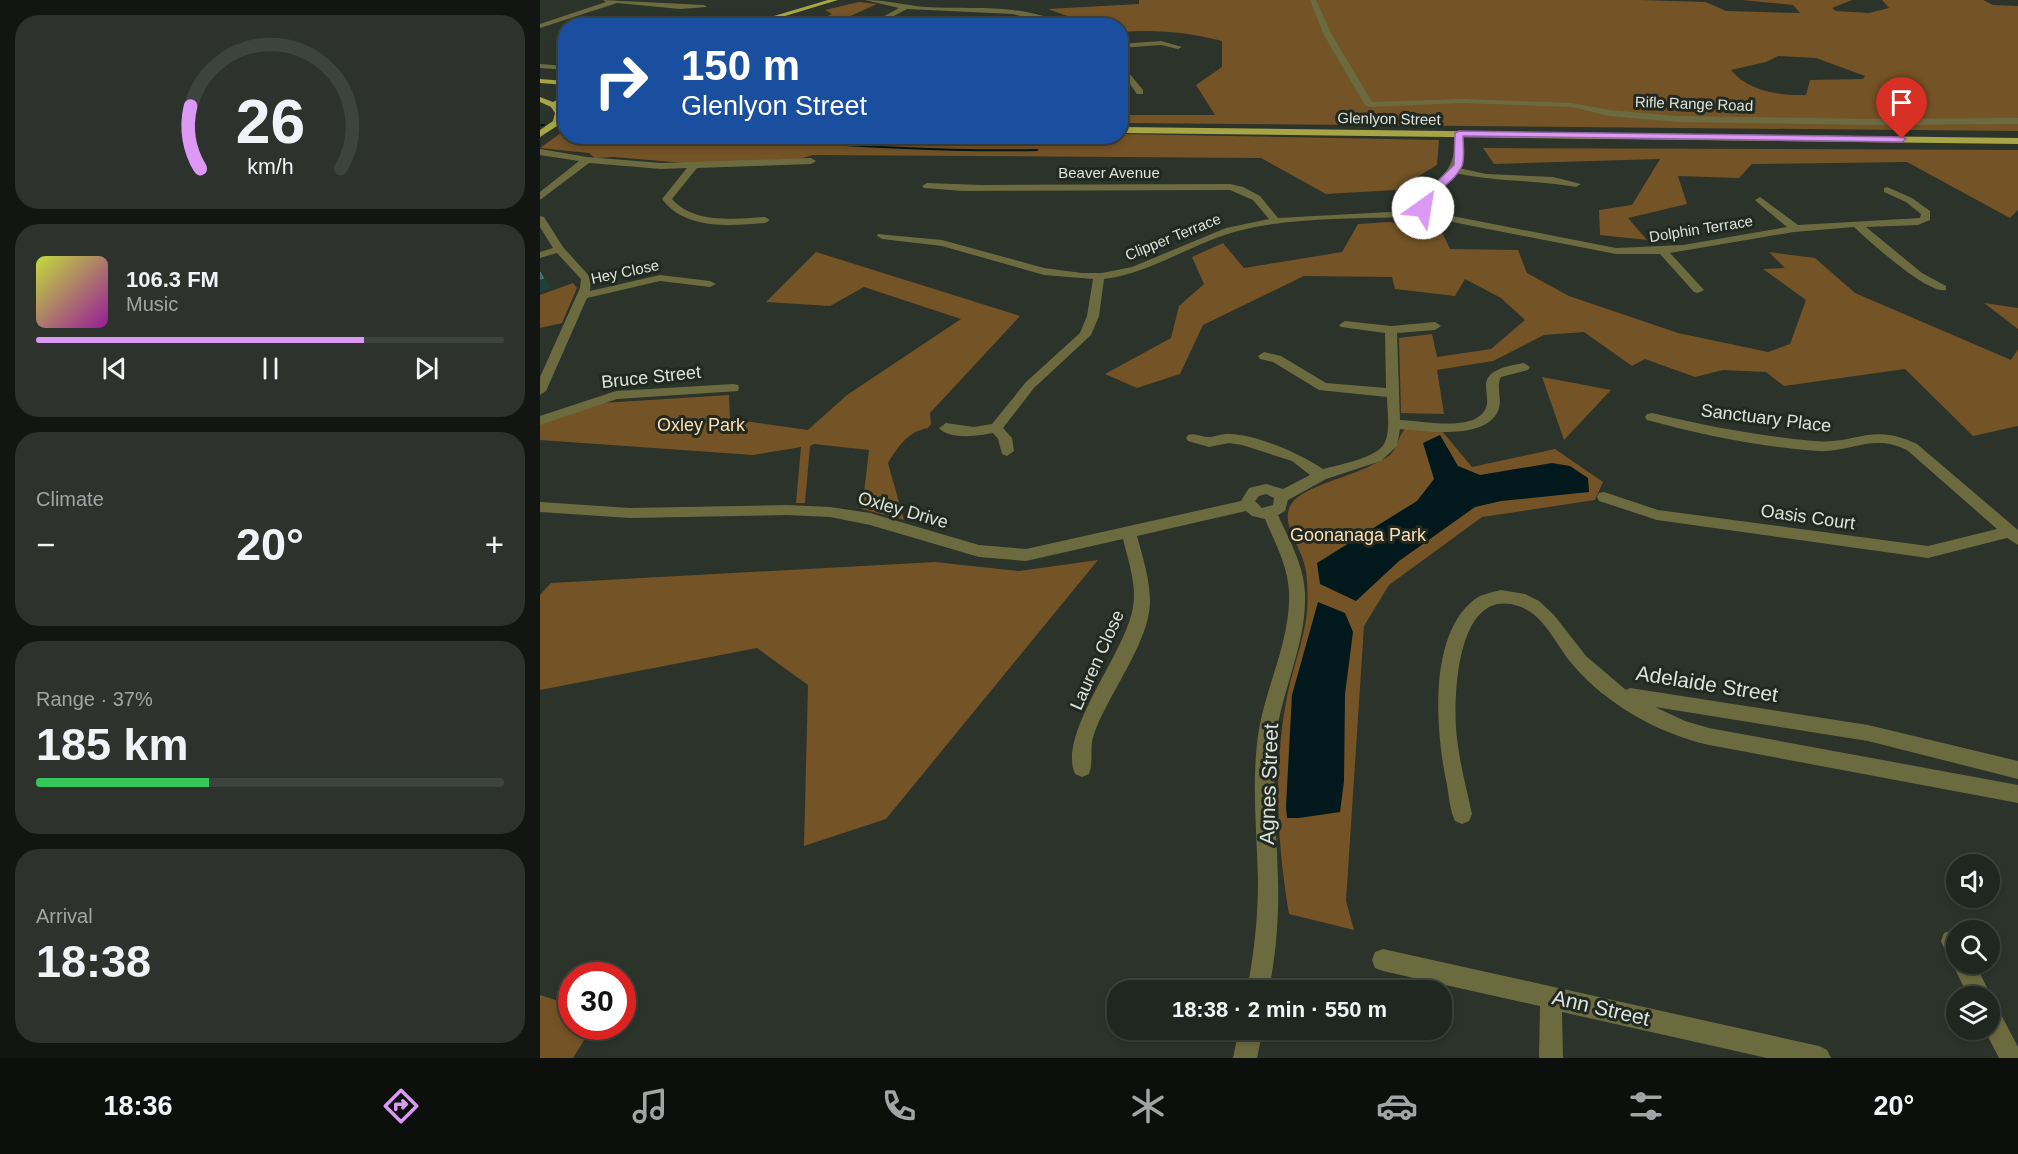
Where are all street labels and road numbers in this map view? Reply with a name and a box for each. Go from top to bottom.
street label: Rifle Range Road [1635,93,1753,114]
street label: Glenlyon Street [1337,109,1442,128]
street label: Beaver Avenue [1058,164,1160,181]
street label: Clipper Terrace [1123,210,1223,263]
street label: Dolphin Terrace [1648,212,1754,245]
street label: Hey Close [589,256,661,287]
street label: Bruce Street [600,362,702,392]
street label: Sanctuary Place [1700,400,1832,436]
street label: Oxley Drive [856,488,950,532]
street label: Oasis Court [1760,500,1856,534]
street label: Lauren Close [1066,607,1128,713]
street label: Adelaide Street [1634,661,1780,706]
street label: Agnes Street [1255,723,1282,845]
street label: Ann Street [1550,985,1652,1030]

